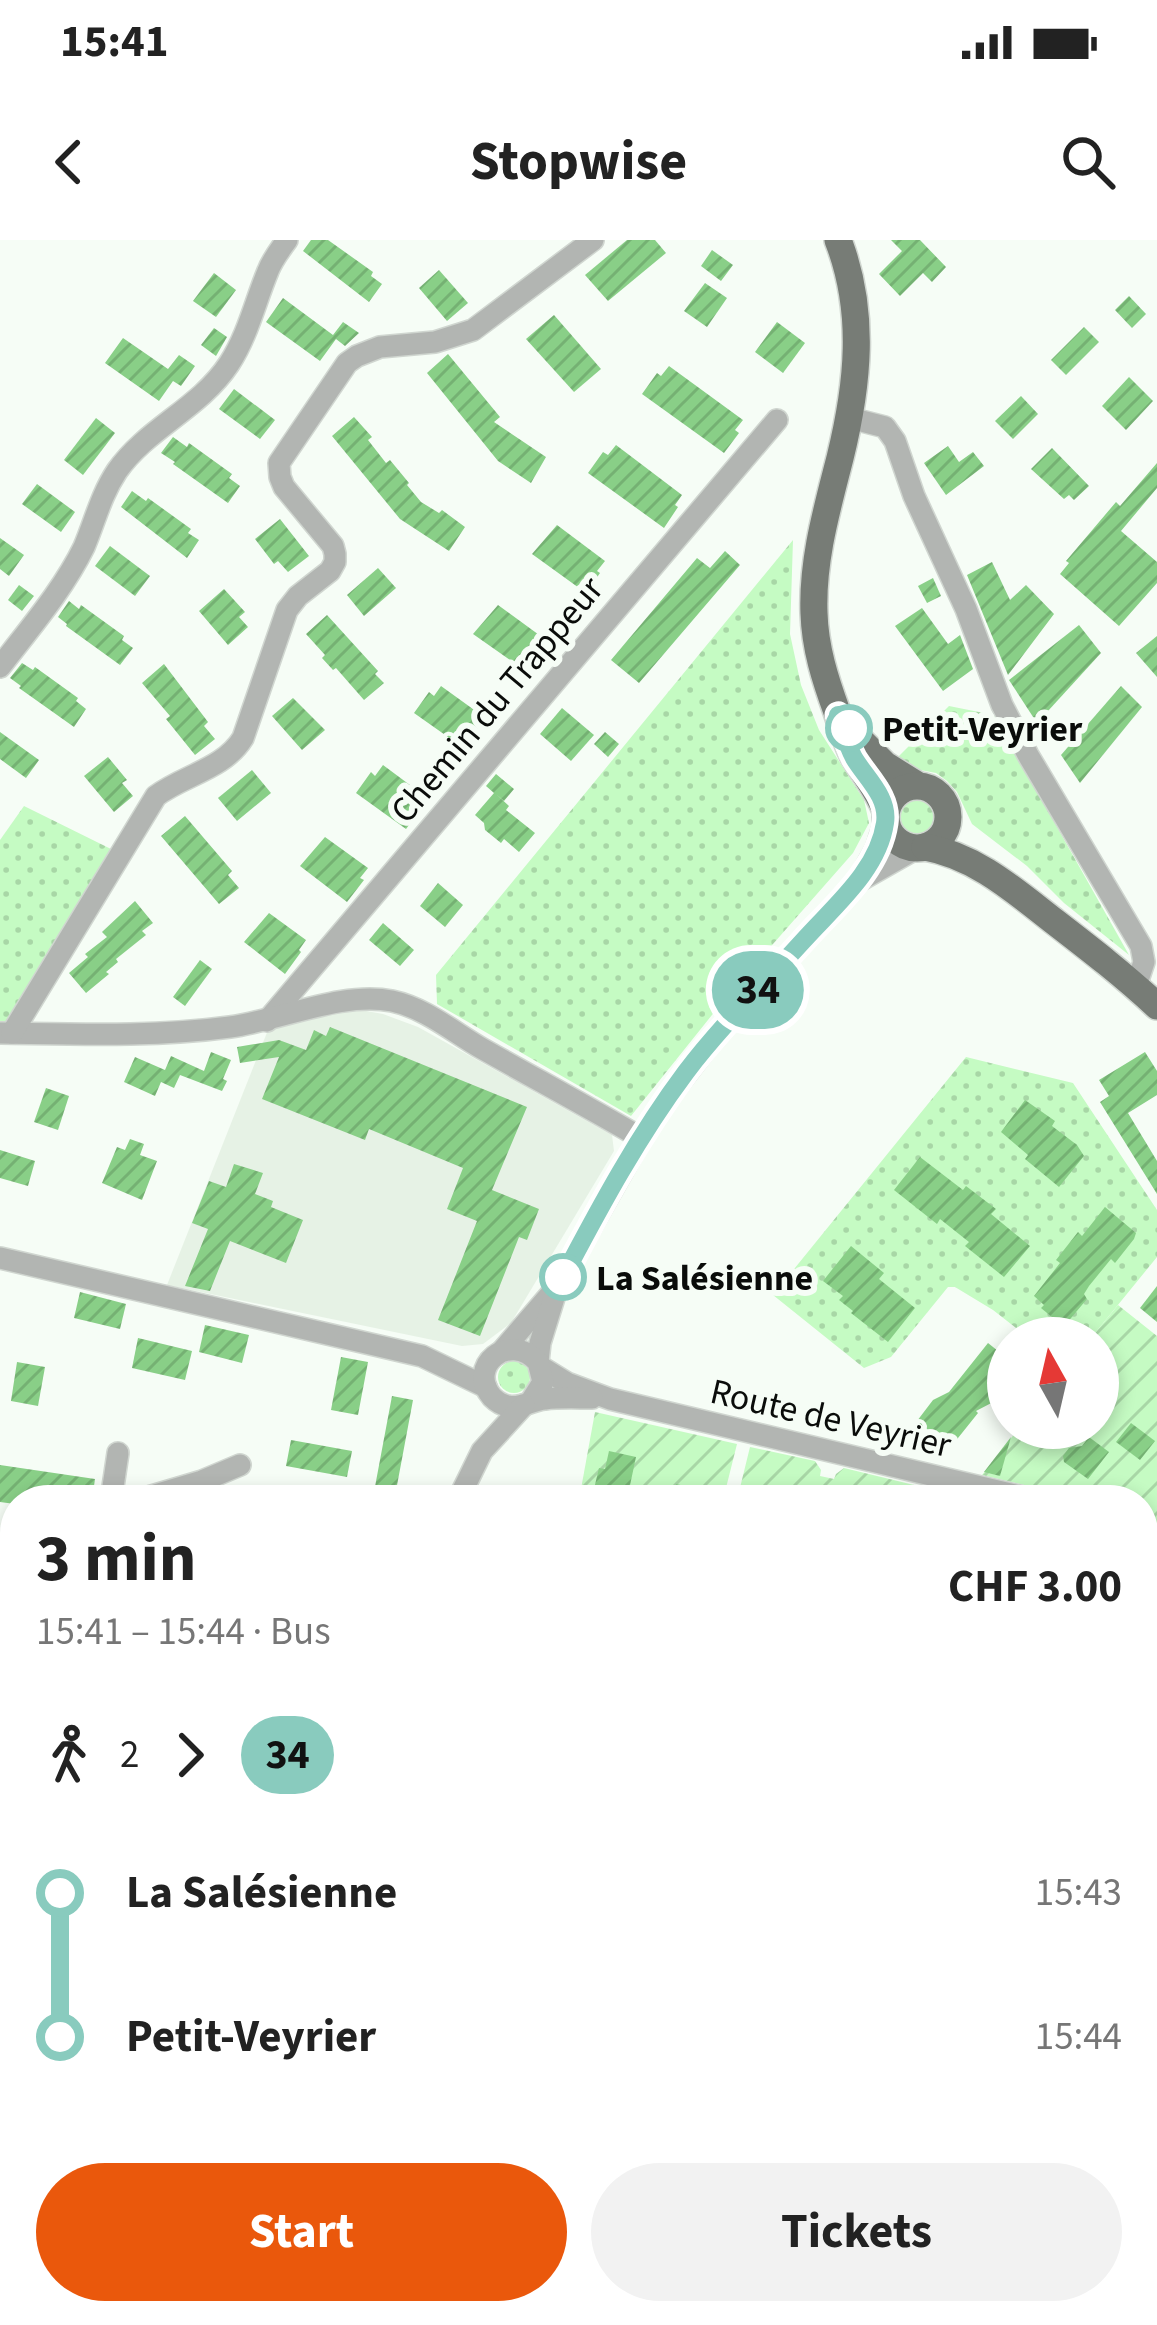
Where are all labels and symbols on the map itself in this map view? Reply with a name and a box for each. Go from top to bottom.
street label: Chemin du Trappeur [379,565,616,834]
place label: Petit-Veyrier [882,704,1083,755]
marker: Petit-Veyrier [827,706,871,750]
line badge: 34 [704,951,812,1029]
place label: La Salésienne [596,1253,813,1304]
marker: La Salésienne [541,1255,585,1299]
north arrow [987,1317,1119,1449]
street label: Route de Veyrier [705,1366,957,1471]

